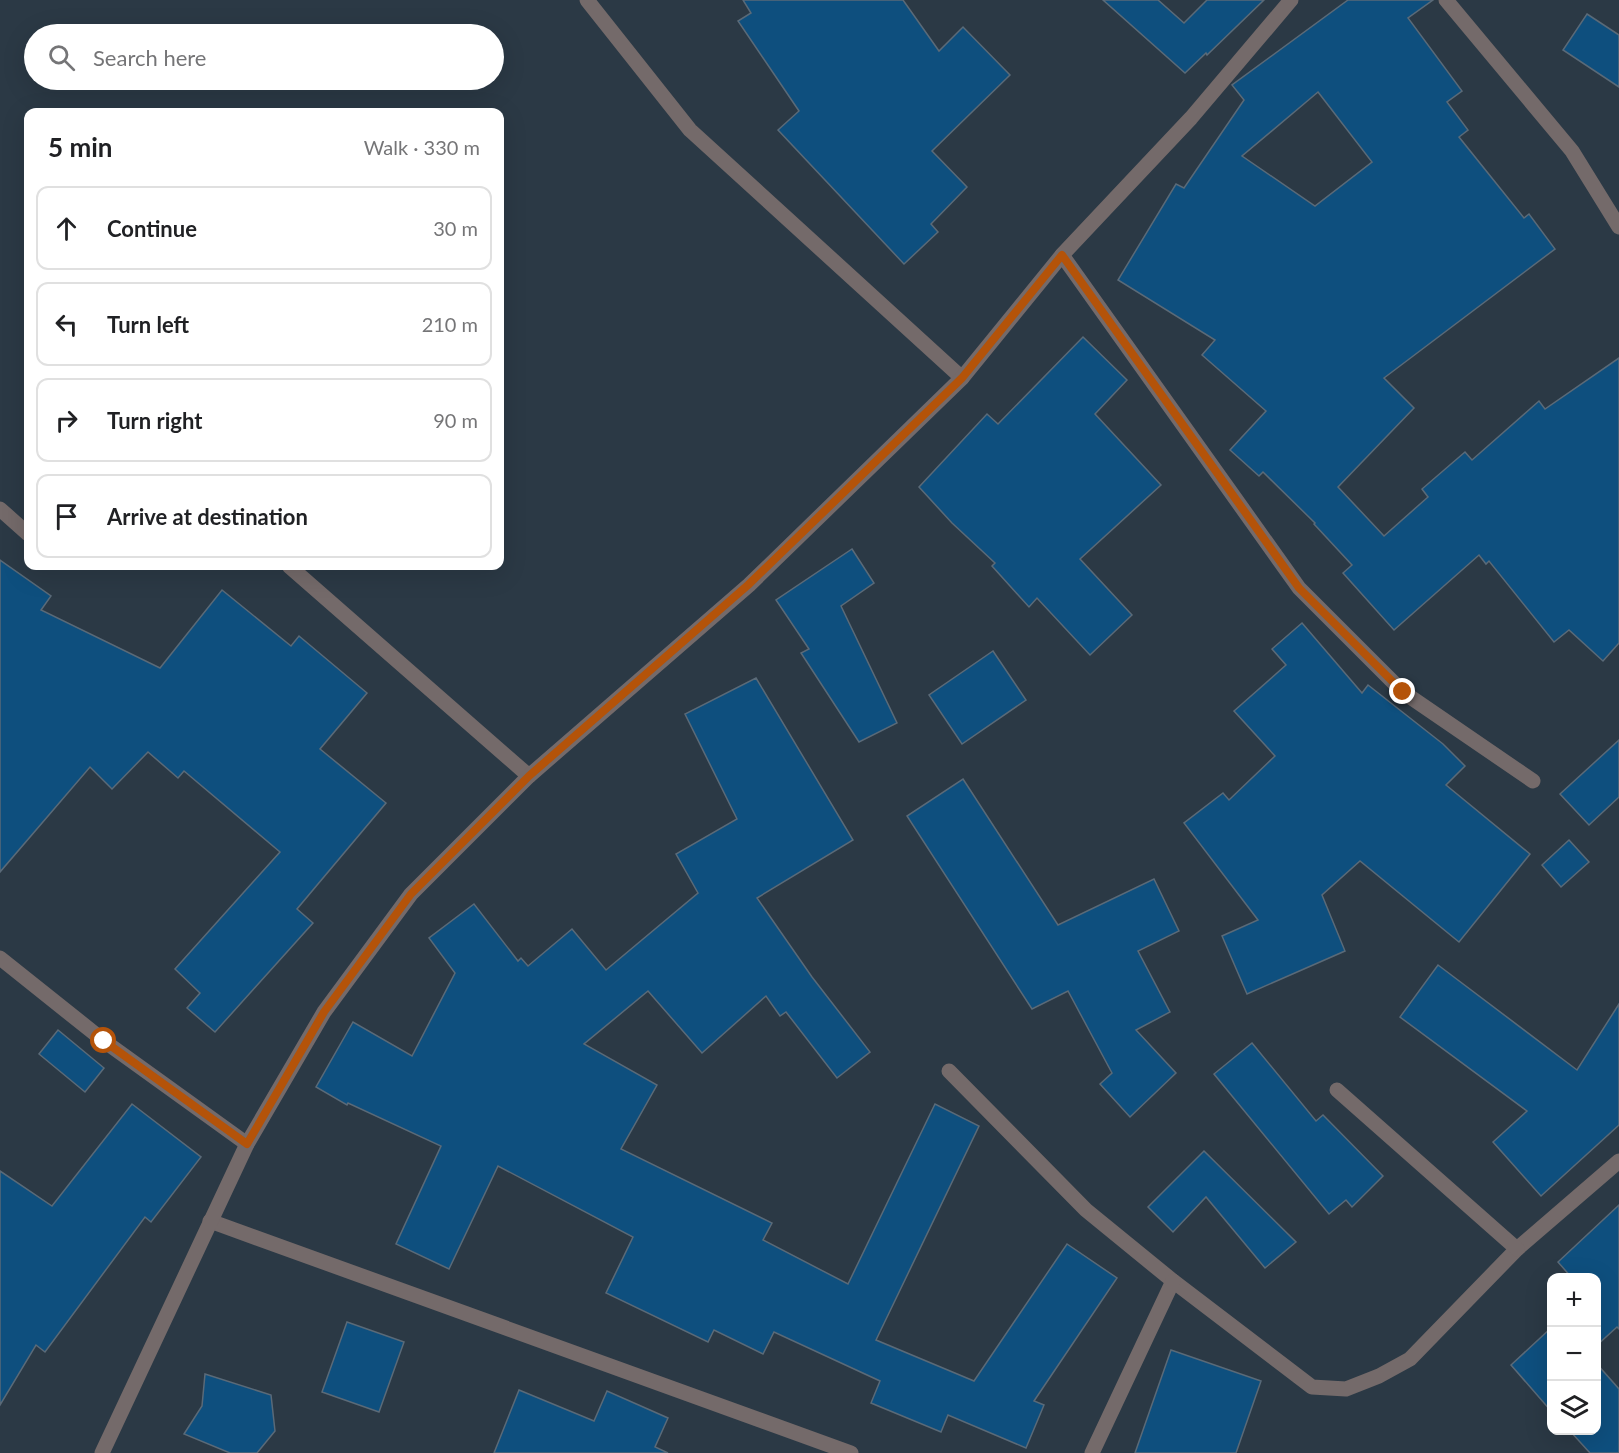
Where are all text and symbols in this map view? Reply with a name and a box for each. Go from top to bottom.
search box [24,24,504,90]
icon: search [45,41,78,74]
text: Search here [93,44,206,71]
text: 5 min [48,131,112,163]
text: Walk · 330 m [364,135,480,159]
icon: ahead [50,212,83,245]
text: Continue [107,215,197,242]
text: 30 m [433,216,478,240]
icon: left [50,308,83,341]
text: Turn left [107,311,189,338]
text: 210 m [422,312,478,336]
icon: right [50,404,83,437]
text: Turn right [107,407,202,434]
text: 90 m [433,408,478,432]
icon: arrive [50,500,83,533]
text: Arrive at destination [107,503,308,530]
route end [1389,678,1415,704]
route start [90,1027,116,1053]
map controls [1547,1273,1601,1435]
button: + [1547,1273,1601,1327]
button: − [1547,1327,1601,1381]
button: layers [1547,1381,1601,1435]

